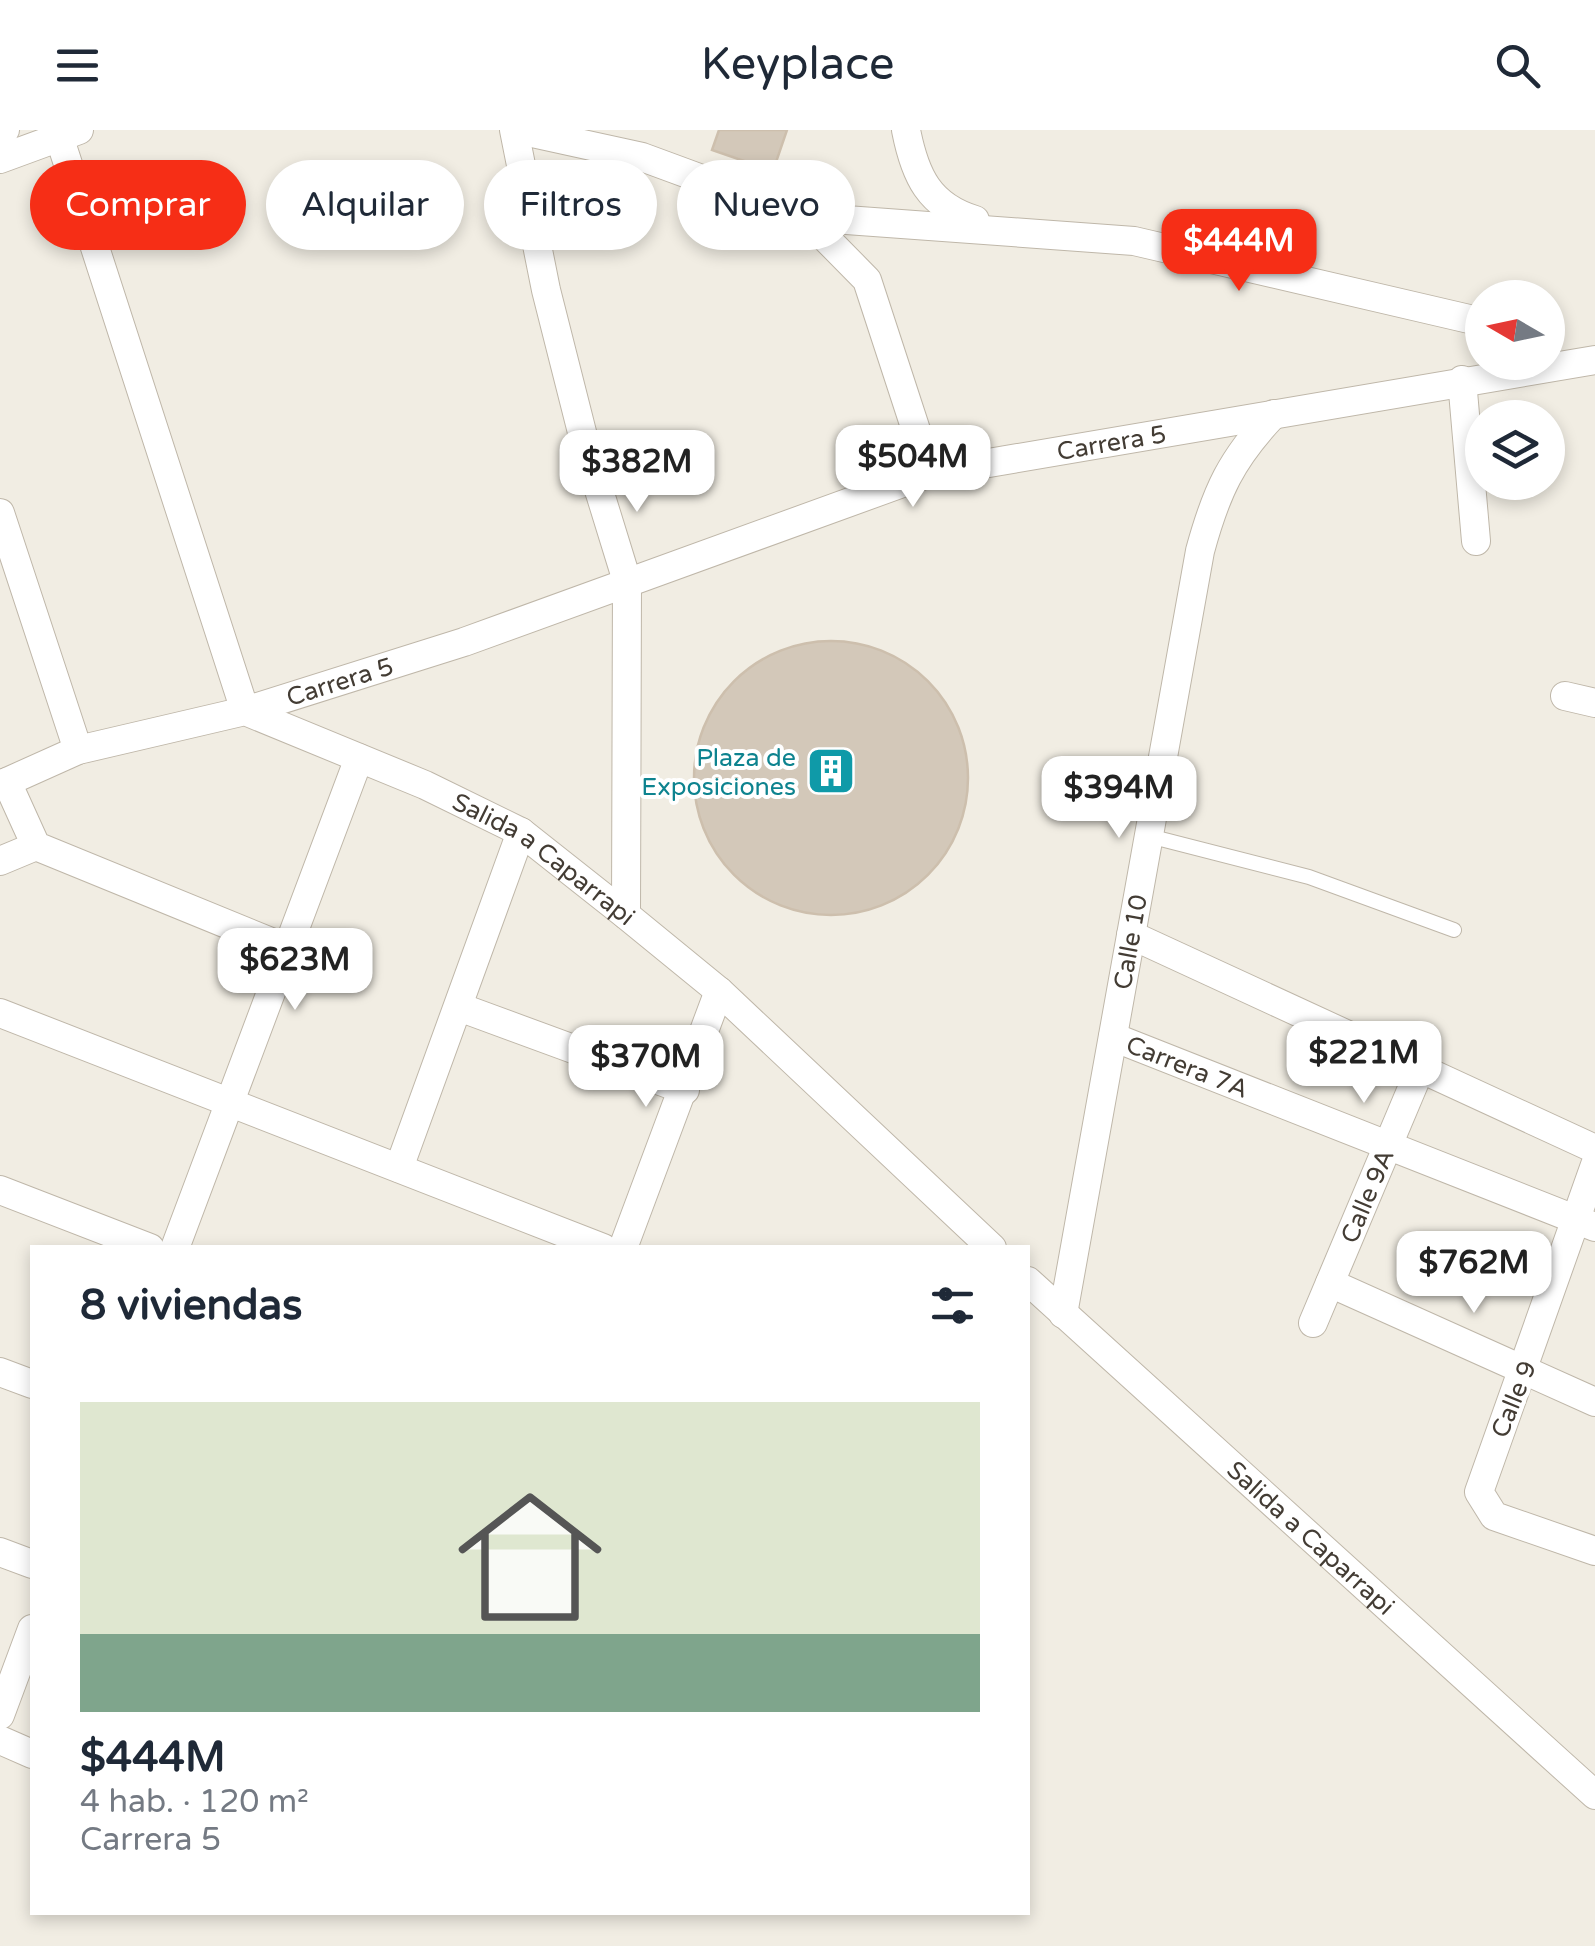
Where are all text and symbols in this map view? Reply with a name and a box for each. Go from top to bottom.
icon: menu [50,38,105,93]
text: Keyplace [701,38,894,92]
icon: search [1490,38,1545,93]
chip: Comprar [30,160,246,250]
chip: Alquilar [266,160,464,250]
chip: Filtros [484,160,657,250]
chip: Nuevo [677,160,855,250]
pin: $444M [1169,209,1309,294]
text: $444M [1184,222,1294,260]
north arrow [1465,280,1565,380]
map controls [1465,280,1565,500]
button: layers [1465,400,1565,500]
street label: Carrera 5 [1055,419,1168,467]
pin: $504M [843,425,983,510]
pin: $382M [567,430,707,515]
text: $504M [858,438,968,476]
text: $382M [582,443,692,481]
street label: Carrera 5 [283,651,397,713]
place label: Plaza de Exposiciones [641,743,796,802]
building icon: Plaza de Exposiciones [805,745,857,797]
pin: $394M [1049,756,1189,841]
text: $394M [1064,769,1174,807]
street label: Salida a Caparrapi [447,787,641,932]
street label: Calle 10 [1108,892,1154,992]
pin: $623M [225,928,365,1013]
text: $623M [240,941,350,979]
pin: $221M [1294,1021,1434,1106]
pin: $370M [576,1025,716,1110]
street label: Carrera 7A [1122,1030,1253,1105]
text: $221M [1309,1034,1419,1072]
text: $370M [591,1038,701,1076]
street label: Calle 9A [1335,1145,1401,1248]
pin: $762M [1404,1231,1544,1316]
text: $762M [1419,1244,1529,1282]
icon: filters [925,1278,980,1333]
text: 8 viviendas [80,1280,302,1331]
street label: Calle 9 [1485,1357,1543,1442]
street label: Salida a Caparrapi [1220,1455,1400,1622]
icon: home [440,1467,620,1647]
text: $444M [80,1732,226,1783]
text: 4 hab. · 120 m² [80,1783,309,1821]
text: Carrera 5 [80,1821,221,1859]

